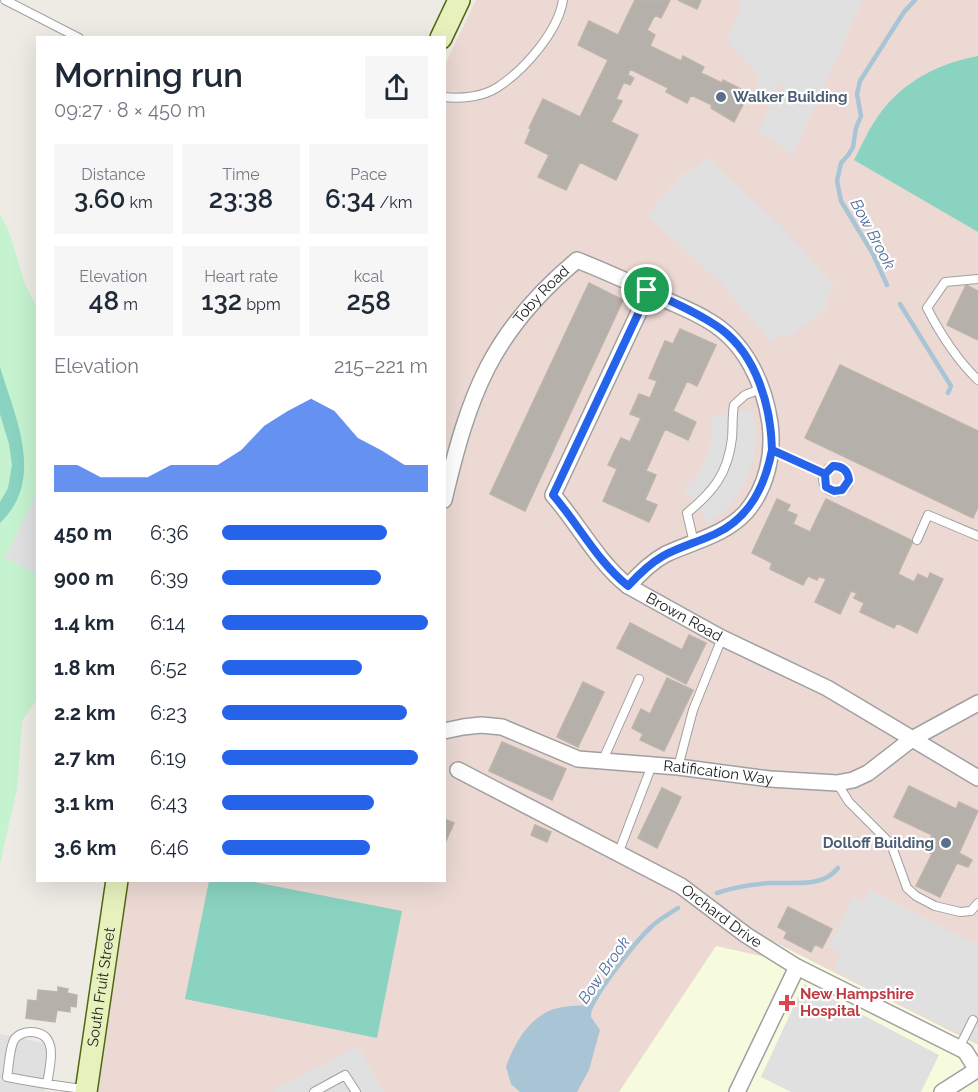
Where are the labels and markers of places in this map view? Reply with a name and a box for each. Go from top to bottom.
place label: Walker Building [733,88,847,106]
marker: Walker Building [714,90,728,104]
pin [621,264,672,315]
place label: Dolloff Building [823,834,934,852]
marker: Dolloff Building [939,836,953,850]
place label: New Hampshire Hospital [800,985,914,1020]
marker: New Hampshire Hospital [778,994,796,1012]

